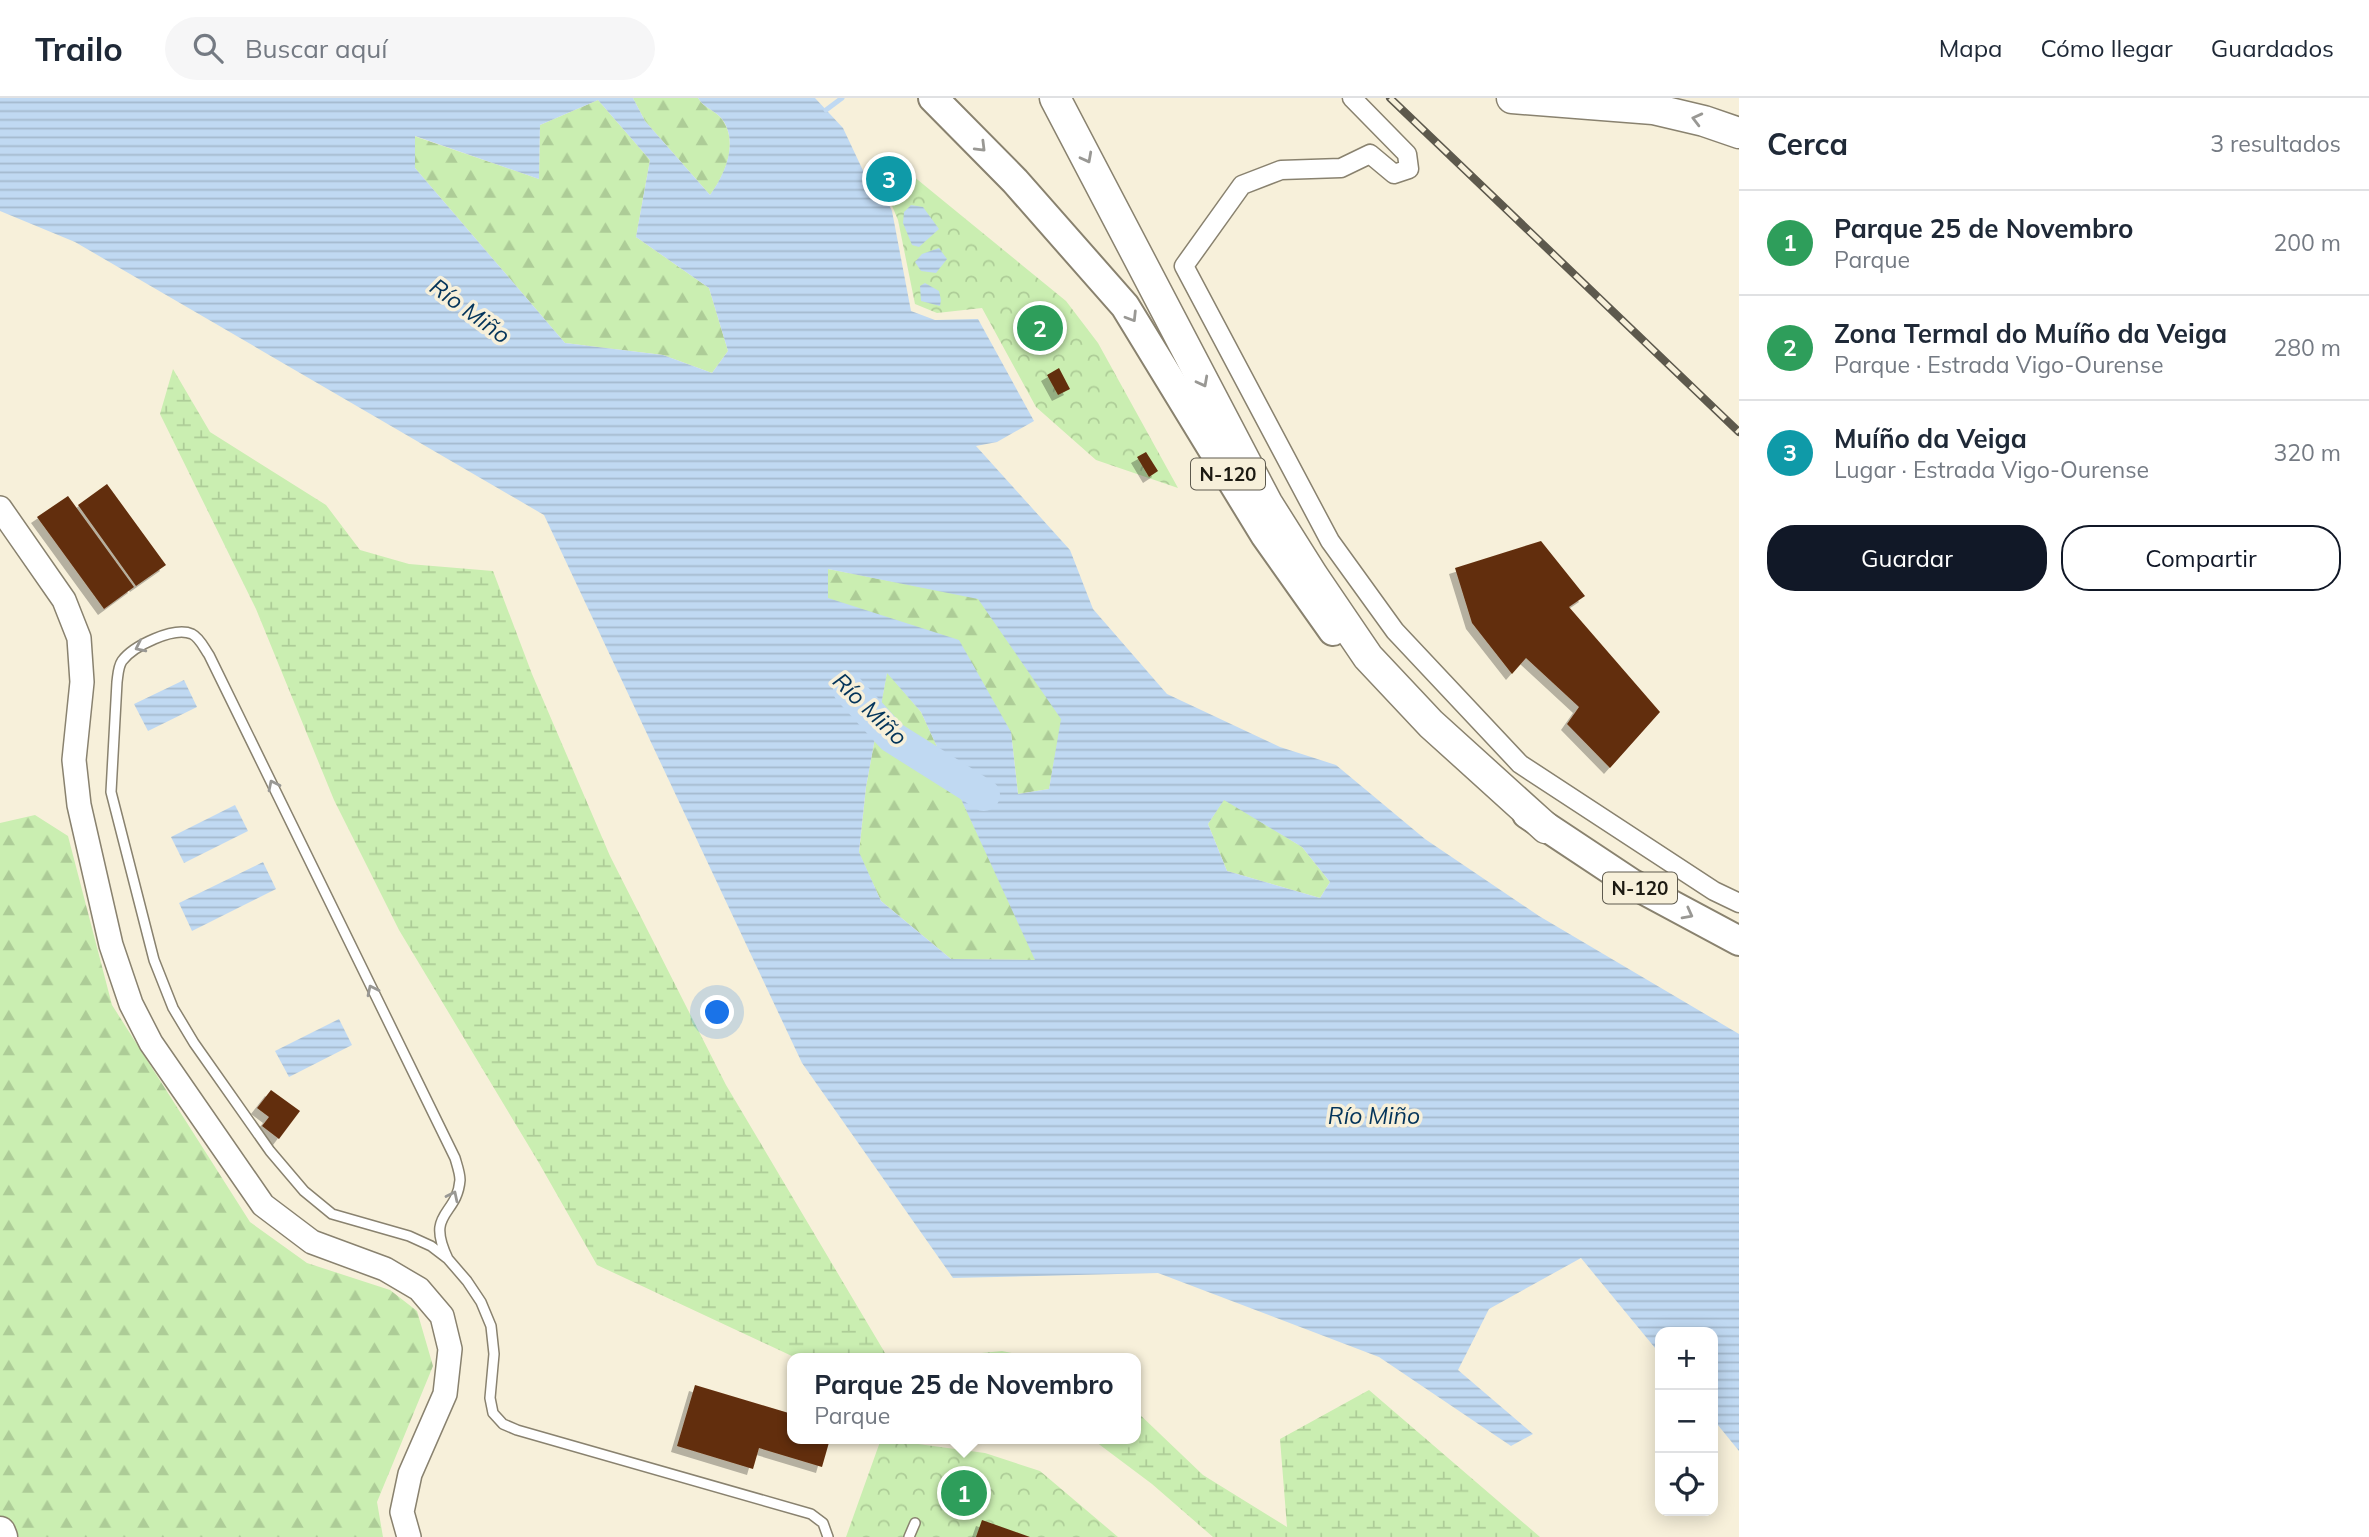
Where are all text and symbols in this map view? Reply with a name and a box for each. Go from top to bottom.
search box [165,17,655,80]
text: Trailo [35,28,123,69]
icon: search [189,29,227,67]
text: Buscar aquí [245,32,387,65]
text: Mapa [1939,33,2002,63]
text: Cómo llegar [2040,33,2173,63]
text: Guardados [2211,33,2334,63]
one-way arrow [1691,113,1703,127]
text: Cerca [1767,125,1848,163]
text: 3 resultados [2210,129,2341,158]
one-way arrow [973,138,986,151]
one-way arrow [1078,151,1092,164]
pin: 3 [866,153,912,205]
text: Parque 25 de Novembro [1834,212,2133,245]
text: 1 [1783,228,1797,257]
text: 200 m [2273,228,2341,257]
text: Parque [1834,245,1910,274]
water label: Río Miño [424,272,516,349]
pin: 2 [1017,302,1063,354]
one-way arrow [1123,309,1136,322]
text: Zona Termal do Muíño da Veiga [1834,317,2227,350]
text: 2 [1783,333,1797,362]
text: 280 m [2273,333,2341,362]
text: Parque · Estrada Vigo-Ourense [1834,350,2164,379]
one-way arrow [1195,375,1209,387]
text: Muíño da Veiga [1834,422,2027,455]
text: 3 [1783,438,1797,467]
text: 320 m [2273,438,2341,467]
text: Lugar · Estrada Vigo-Ourense [1834,455,2149,484]
road number: N-120 [1191,458,1265,490]
button: Guardar [1767,525,2047,591]
button: Compartir [2061,525,2341,591]
one-way arrow [135,638,147,652]
water label: Río Miño [827,666,914,751]
one-way arrow [267,780,281,792]
road number: N-120 [1603,873,1677,904]
one-way arrow [1681,906,1693,919]
one-way arrow [367,985,381,997]
your location [700,995,734,1029]
water label: Río Miño [1328,1101,1420,1130]
one-way arrow [445,1191,459,1203]
map controls [1655,1327,1718,1516]
button: + [1655,1327,1718,1390]
popup [787,1353,1141,1444]
text: Parque 25 de Novembro [814,1368,1114,1401]
button: − [1655,1390,1718,1453]
text: Parque [814,1401,890,1430]
button: locate [1655,1453,1718,1516]
pin: 1 [941,1467,987,1519]

